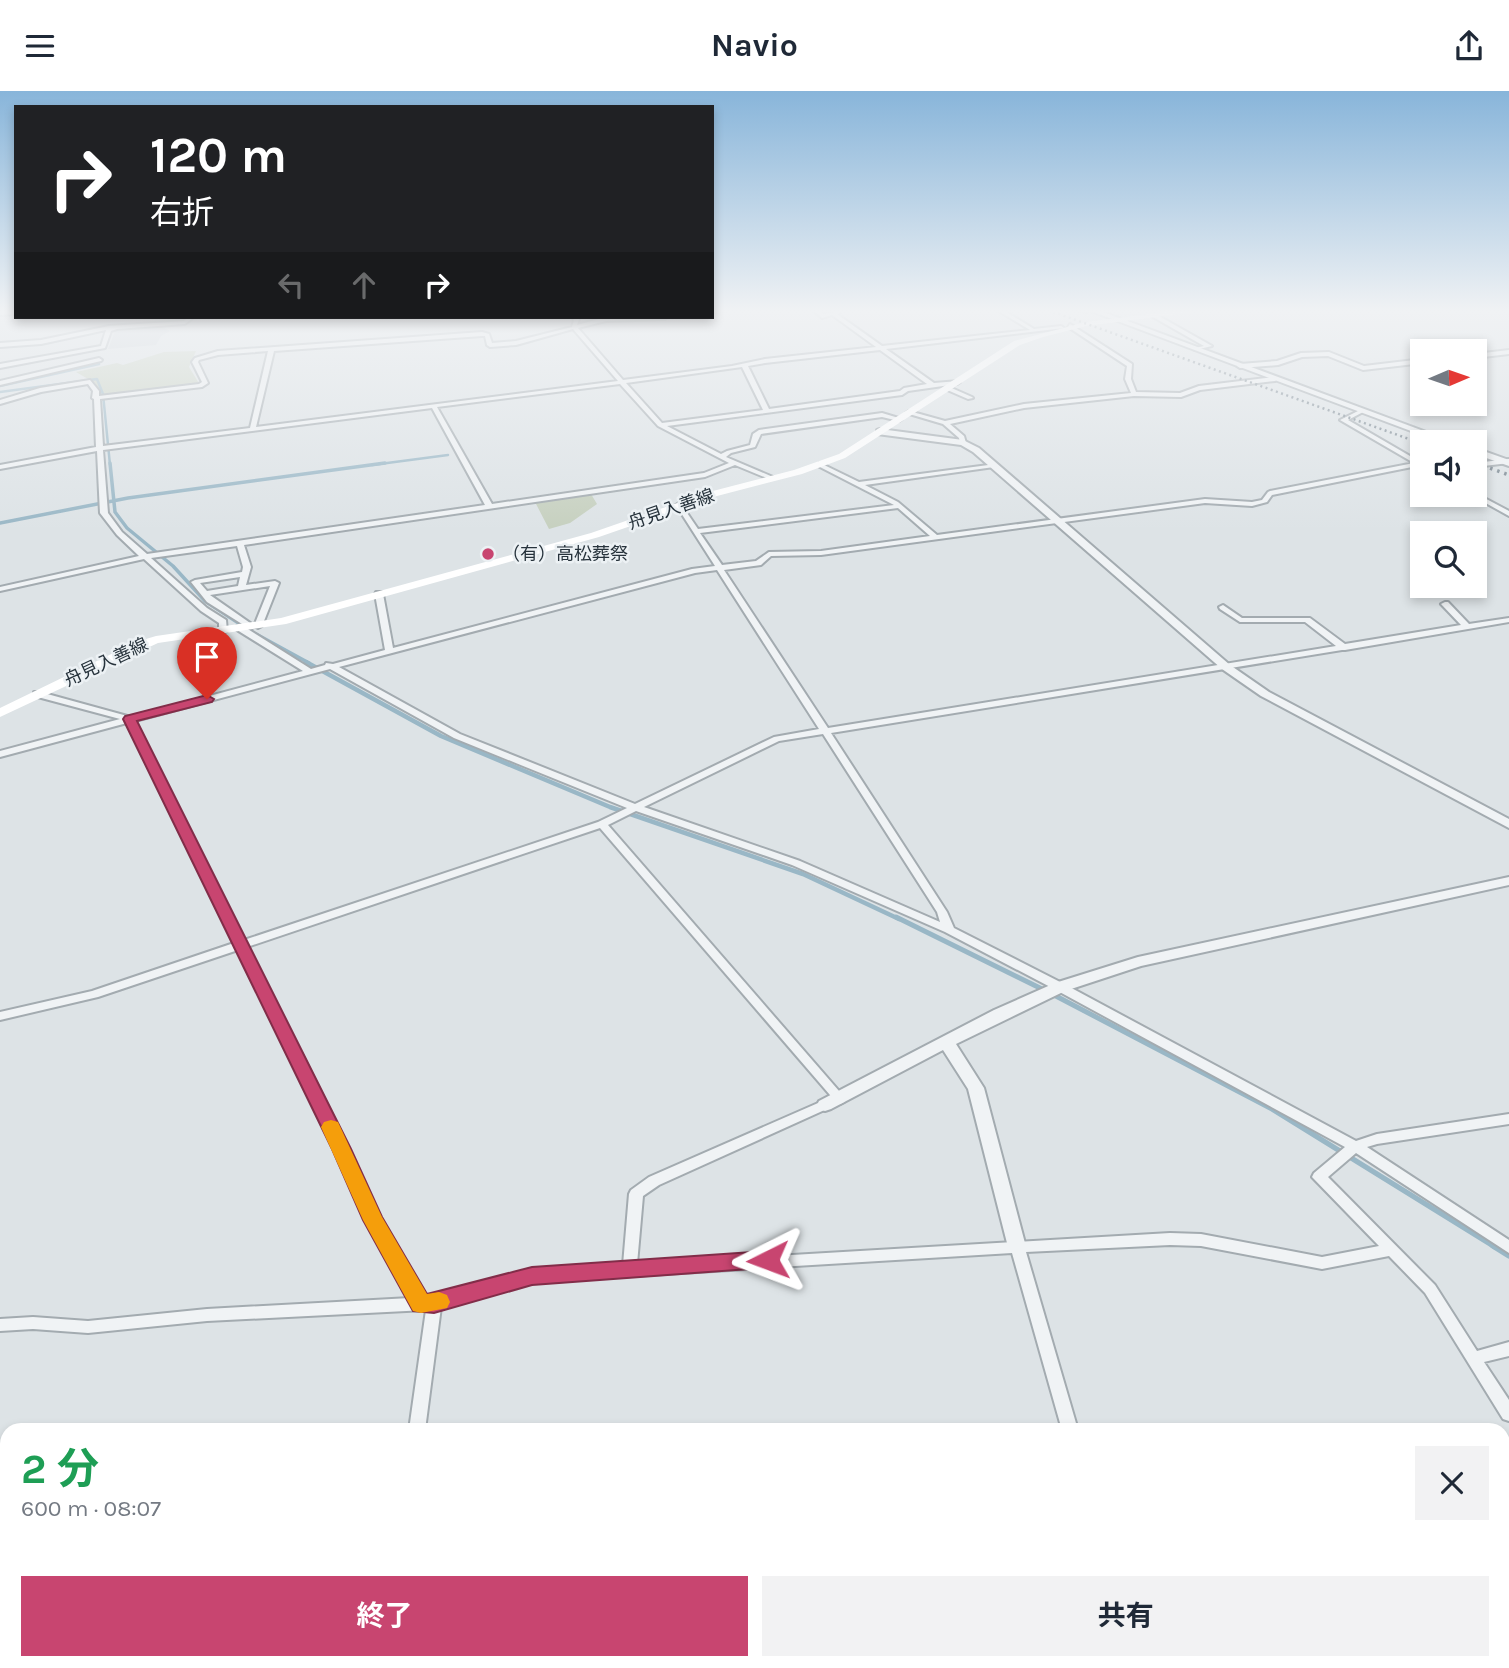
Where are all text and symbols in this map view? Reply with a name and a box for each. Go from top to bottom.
icon: menu [21,27,59,65]
text: Navio [711,27,798,64]
icon: share [1450,27,1488,65]
text: 120 m [150,127,287,184]
icon: right [35,133,126,224]
text: 右折 [150,194,214,231]
icon: left [272,266,310,304]
icon: ahead [345,266,383,304]
icon: right [418,266,456,304]
north arrow [1410,339,1488,417]
map controls [1410,339,1487,598]
button: sound [1410,430,1487,507]
street label: 舟見入善線 [625,484,717,534]
button: search [1410,521,1487,598]
place label: （有）高松葬祭 [502,543,628,565]
marker: （有）高松葬祭 [480,546,496,562]
pin [177,627,237,699]
street label: 舟見入善線 [61,633,151,691]
icon: arrive [188,638,226,676]
position arrow [731,1223,805,1297]
text: 2 分 [21,1444,99,1494]
button: close [1415,1446,1489,1520]
text: 600 m · 08:07 [21,1495,161,1522]
button: 終了 [21,1576,748,1656]
button: 共有 [762,1576,1489,1656]

